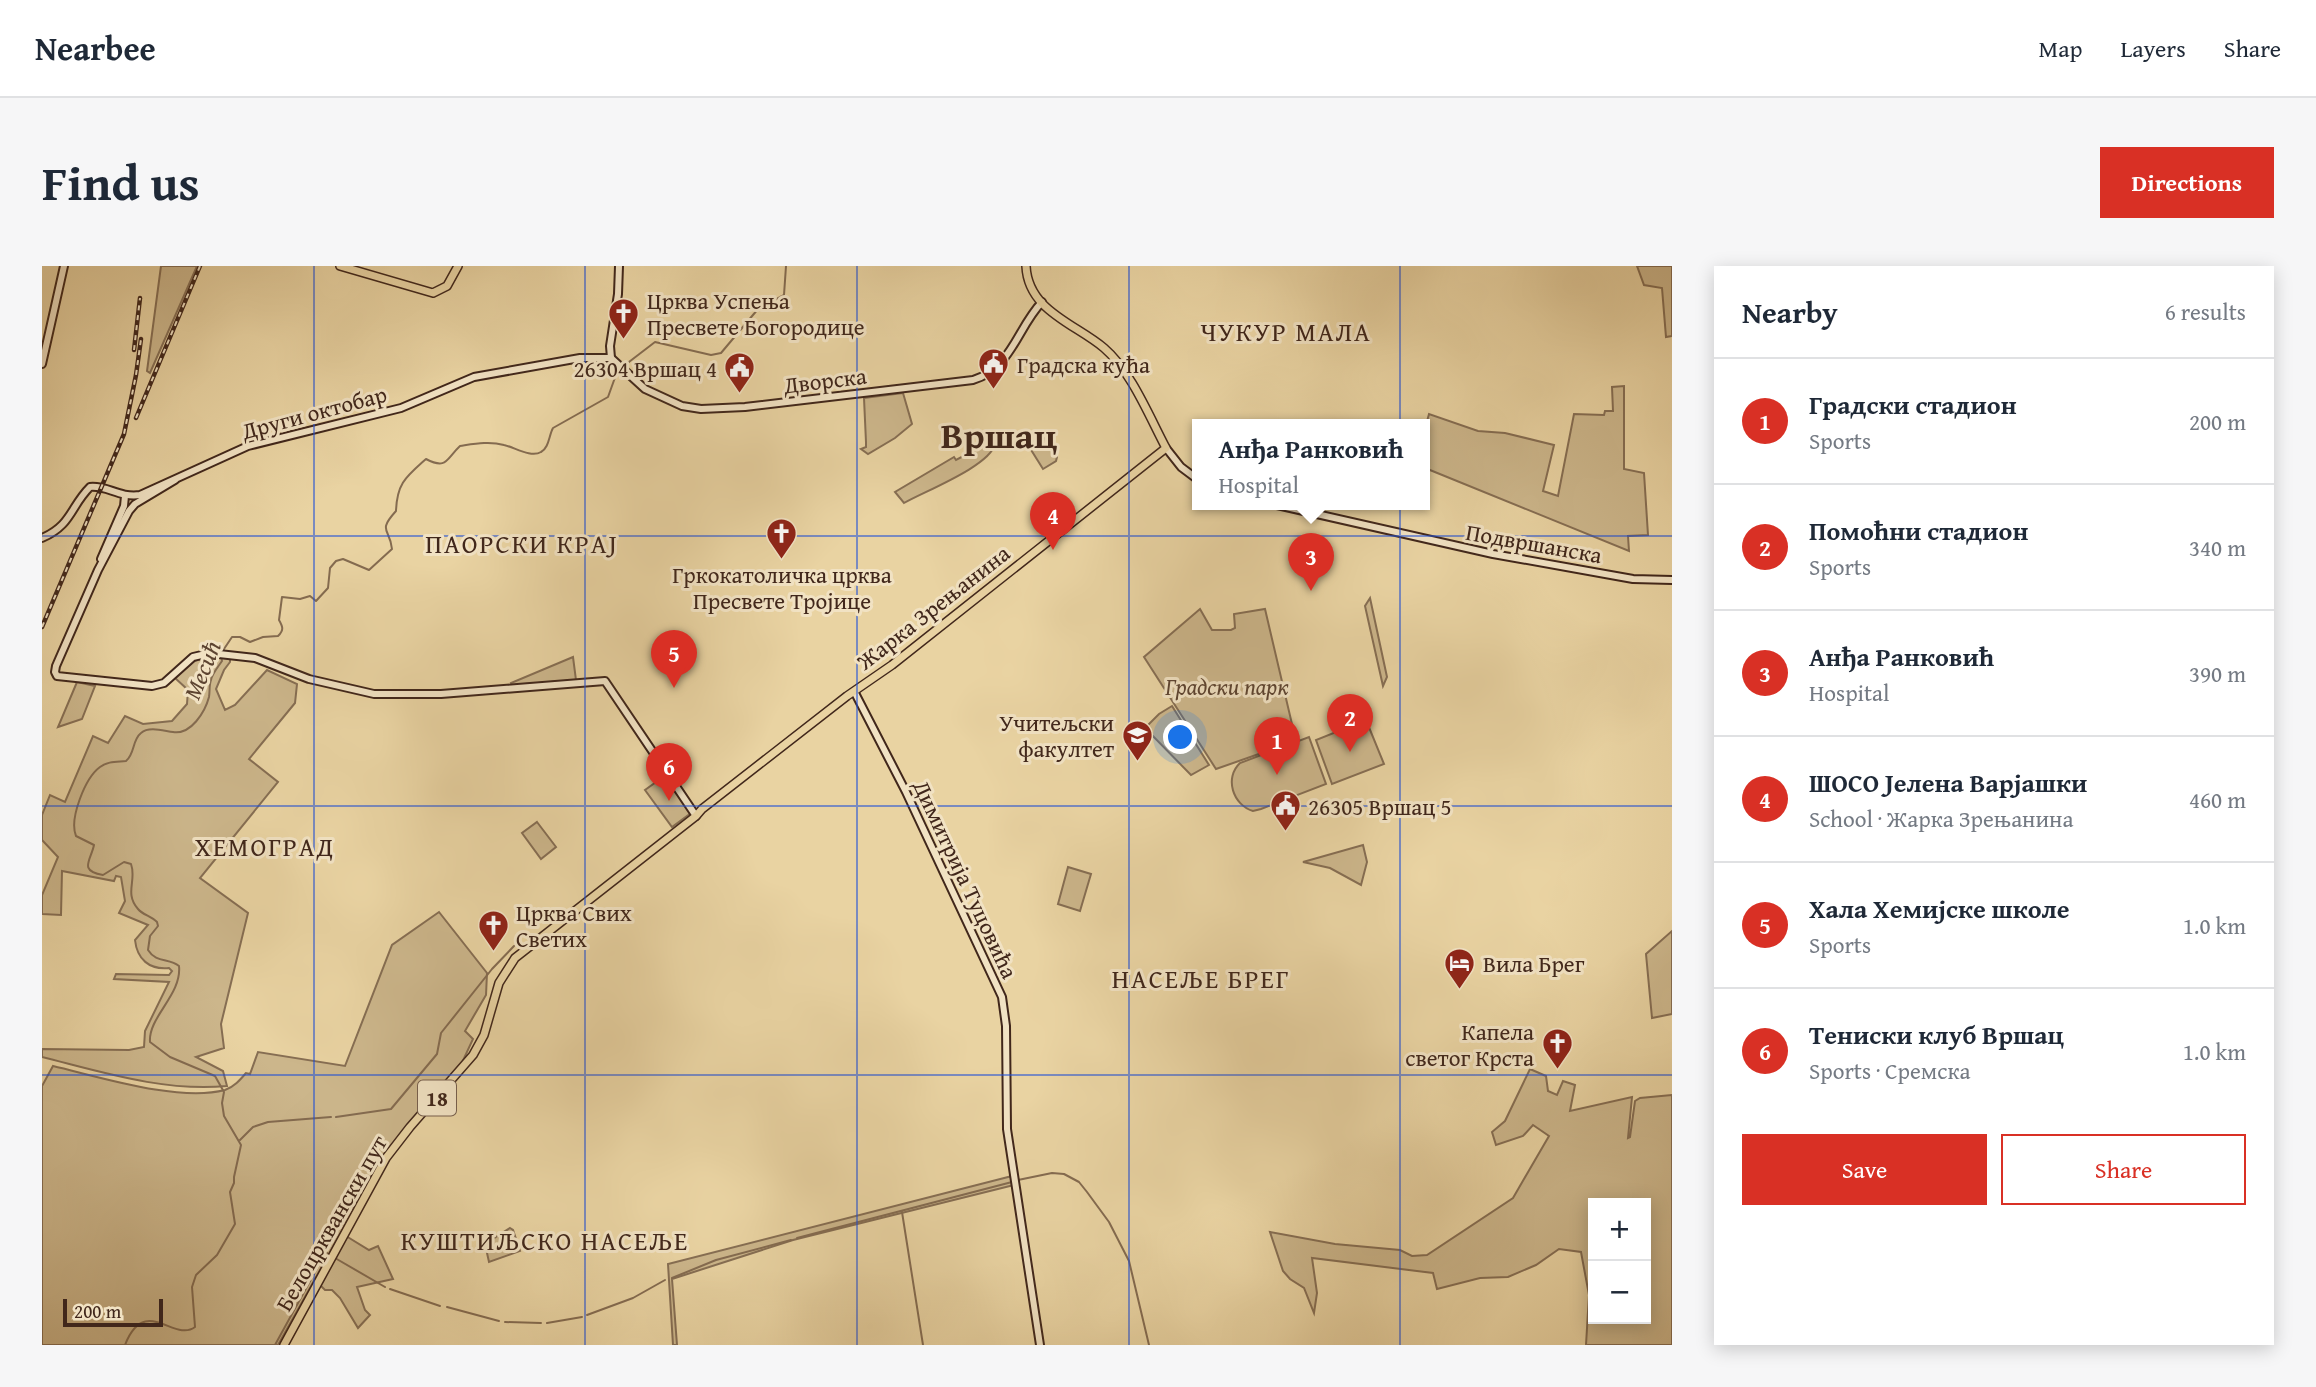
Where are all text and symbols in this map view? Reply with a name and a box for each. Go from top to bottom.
text: Nearbee [35,24,156,72]
text: Map [2039,31,2082,66]
text: Layers [2120,31,2186,66]
text: Share [2224,31,2281,66]
text: Find us [42,146,200,218]
button: Directions [2100,147,2274,218]
place label: Црква Успења Пресвете Богородице [647,284,865,343]
text: Nearby [1742,290,1838,334]
text: 6 results [2165,295,2246,328]
church icon: Црква Успења Пресвете Богородице [607,296,641,340]
district label: ЧУКУР МАЛА [1200,312,1372,351]
public building icon: Градска кућа [977,347,1011,391]
place label: Градска кућа [1017,348,1150,381]
public building icon: 26304 Вршац 4 [723,351,757,395]
place label: 26304 Вршац 4 [574,352,717,385]
street label: Дворска [781,359,868,402]
street label: Други октобар [237,377,390,447]
text: Градски стадион [1809,385,2017,424]
text: 1 [1759,405,1771,438]
text: 200 m [2189,405,2246,438]
district label: Вршац [941,407,1058,462]
popup [1192,419,1430,510]
text: Sports [1809,424,1871,457]
text: Анђа Ранковић [1218,429,1404,468]
text: Hospital [1218,468,1299,501]
pin: 4 [1030,492,1076,550]
text: Помоћни стадион [1809,511,2028,550]
street label: Подвршанска [1463,515,1605,571]
church icon: Гркокатоличка црква Пресвете Тројице [765,516,799,560]
district label: ПАОРСКИ КРАЈ [425,524,619,563]
text: 2 [1759,531,1771,564]
text: 340 m [2189,531,2246,564]
pin: 3 [1288,533,1334,591]
street label: Жарка Зрењанина [849,537,1017,678]
text: Sports [1809,550,1871,583]
place label: Гркокатоличка црква Пресвете Тројице [672,558,892,617]
pin: 5 [651,630,697,688]
water label: Месић [174,635,230,705]
text: Анђа Ранковић [1809,637,1994,676]
text: 3 [1759,657,1771,690]
text: 390 m [2189,657,2246,690]
park label: Градски парк [1164,670,1289,703]
text: Hospital [1809,676,1889,709]
pin: 2 [1327,694,1373,752]
place label: Учитељски факултет [999,706,1114,765]
pin: 1 [1254,717,1300,775]
school or university icon: Учитељски факултет [1120,718,1154,762]
your location [1163,720,1197,754]
pin: 6 [646,743,692,801]
text: ШОСО Јелена Варјашки [1809,763,2087,802]
street label: Димитрија Туцовића [905,773,1027,984]
text: 4 [1759,783,1771,816]
text: 460 m [2189,783,2246,816]
public building icon: 26305 Вршац 5 [1268,789,1302,833]
place label: 26305 Вршац 5 [1308,790,1451,823]
text: School · Жарка Зрењанина [1809,802,2073,835]
district label: ХЕМОГРАД [195,827,335,866]
text: Хала Хемијске школе [1809,889,2070,928]
place label: Црква Свих Светих [516,896,632,955]
church icon: Црква Свих Светих [476,908,510,952]
text: 5 [1759,909,1771,942]
text: 1.0 km [2183,909,2246,942]
text: Sports [1809,928,1871,961]
hotel icon: Вила Брег [1443,946,1477,990]
place label: Вила Брег [1483,947,1585,980]
district label: НАСЕЉЕ БРЕГ [1112,959,1290,998]
place label: Капела светог Крста [1405,1015,1534,1074]
text: Тениски клуб Вршац [1809,1015,2064,1054]
church icon: Капела светог Крста [1540,1027,1574,1071]
text: 6 [1759,1035,1771,1068]
text: 1.0 km [2183,1035,2246,1068]
text: Sports · Сремска [1809,1054,1970,1087]
road number: 18 [418,1080,456,1116]
street label: Белоцрквански пут [267,1129,395,1317]
button: Save [1742,1134,1987,1205]
button: Share [2001,1134,2246,1205]
map controls [1588,1198,1651,1324]
button: + [1588,1198,1651,1261]
district label: КУШТИЉСКО НАСЕЉЕ [401,1221,689,1260]
button: − [1588,1261,1651,1324]
scale bar [63,1296,163,1328]
text: 200 m [74,1297,121,1325]

